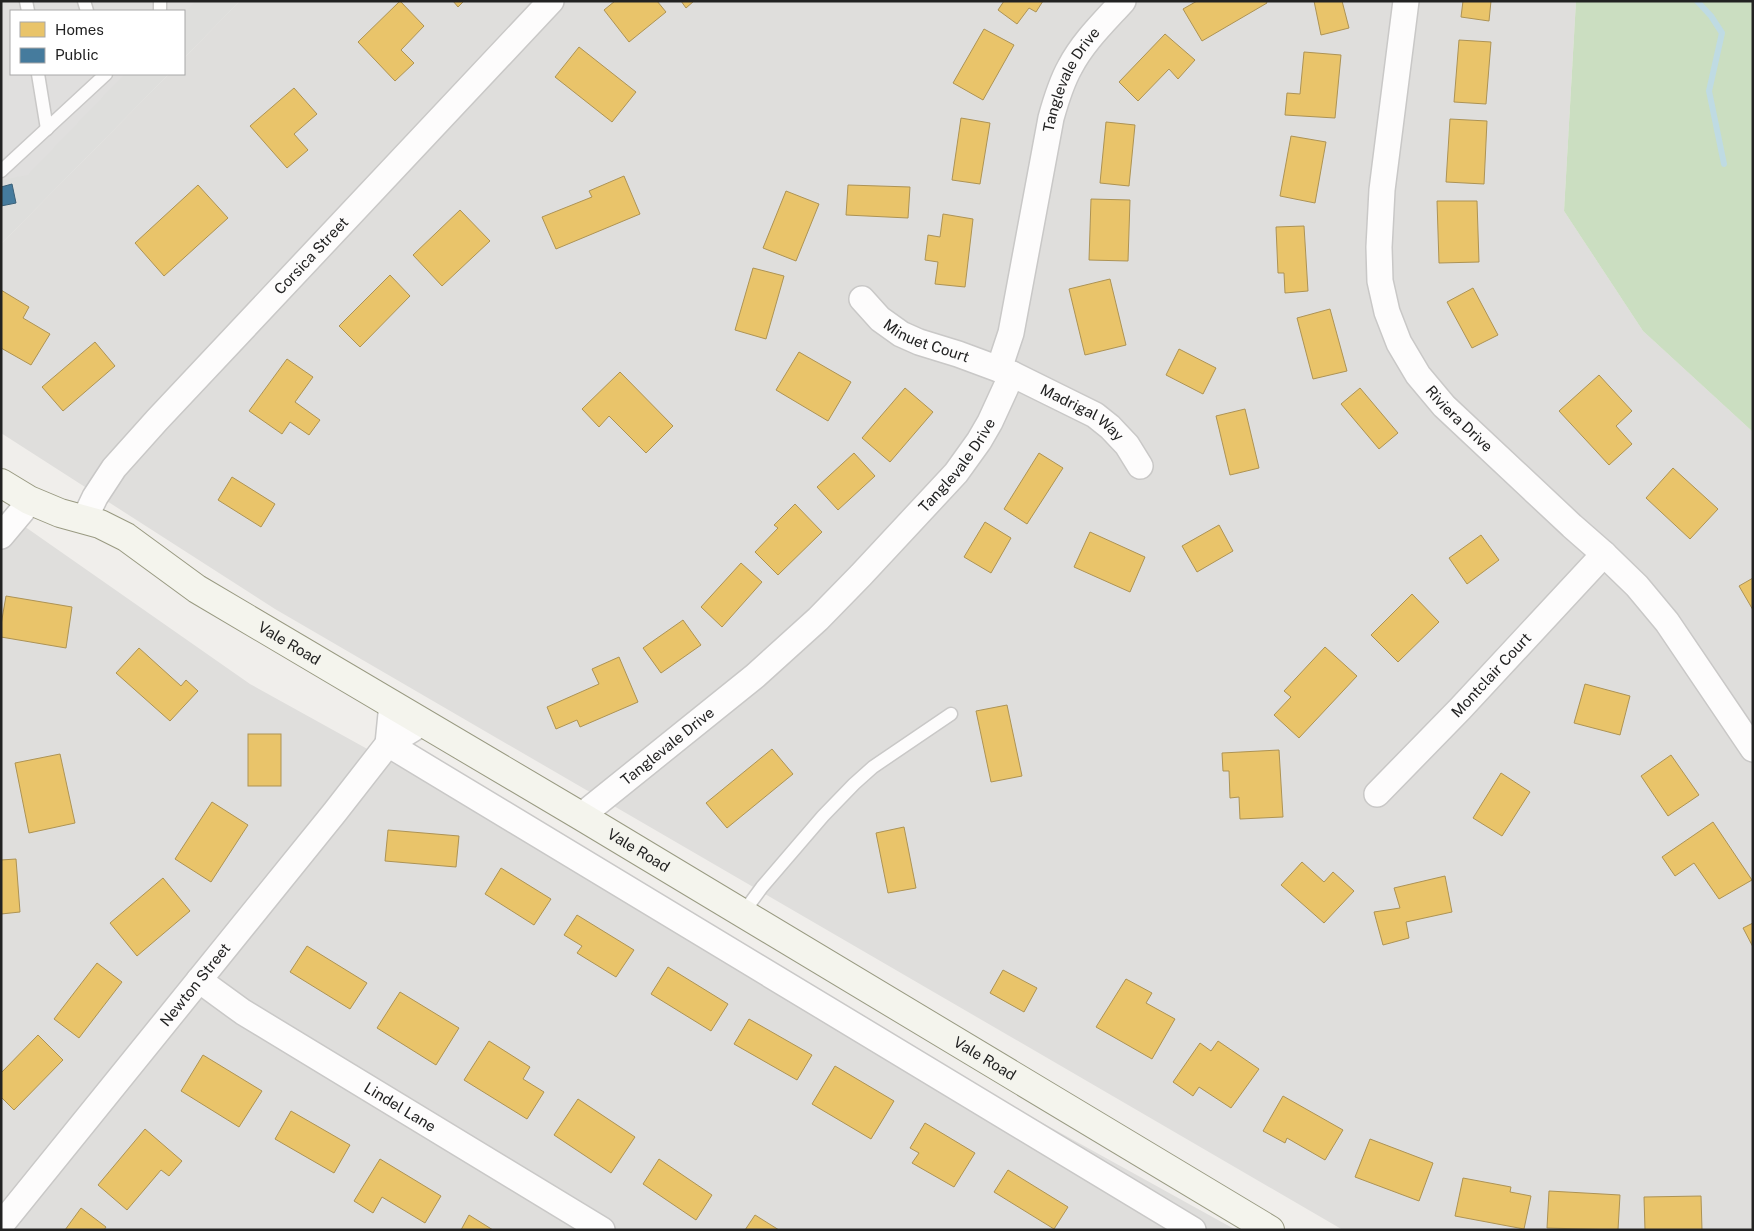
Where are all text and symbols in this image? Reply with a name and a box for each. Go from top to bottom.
legend [10,10,185,75]
text: Homes [55,21,104,38]
street label: Tanglevale Drive [1040,24,1103,133]
text: Public [55,46,99,63]
street label: Corsica Street [271,213,352,298]
street label: Minuet Court [881,315,972,366]
street label: Madrigal Way [1038,380,1128,444]
street label: Riviera Drive [1423,382,1496,455]
street label: Tanglevale Drive [915,415,998,515]
street label: Vale Road [255,618,324,668]
street label: Montclair Court [1448,629,1534,721]
street label: Tanglevale Drive [617,703,717,789]
street label: Vale Road [605,825,673,875]
street label: Newton Street [156,939,234,1029]
street label: Vale Road [951,1033,1019,1083]
street label: Lindel Lane [361,1079,439,1135]

